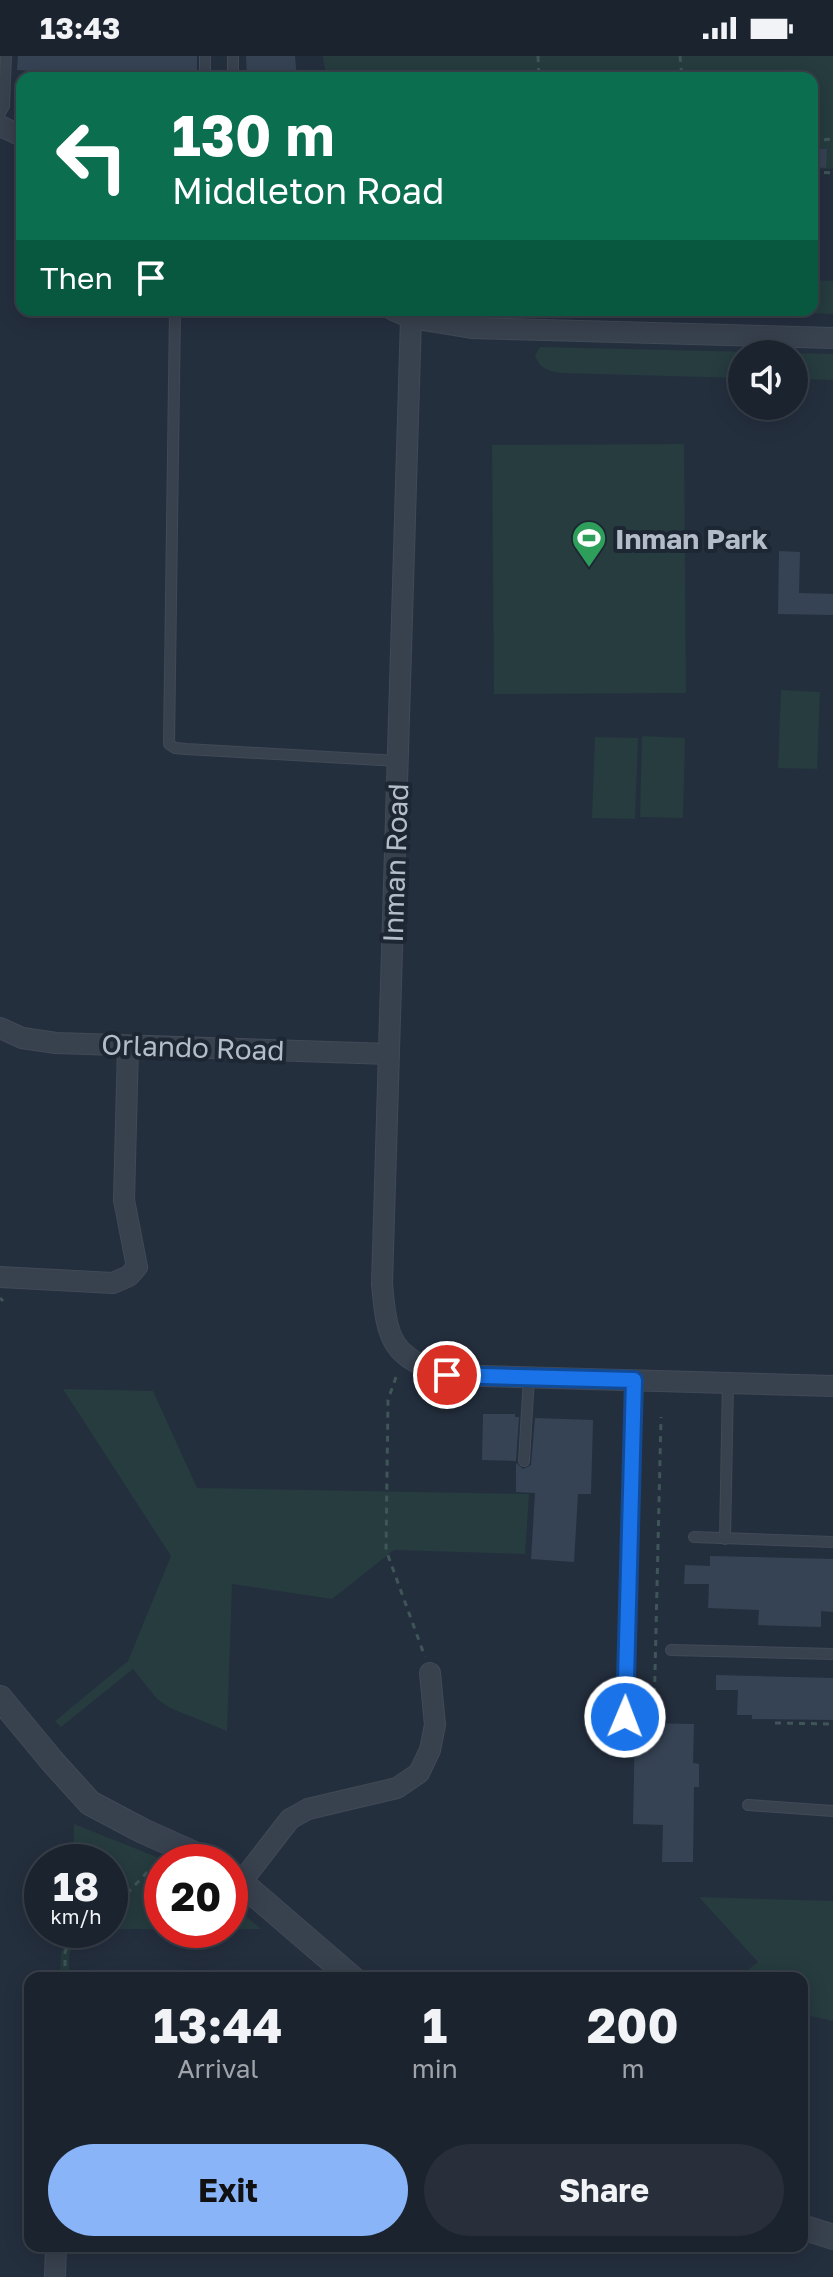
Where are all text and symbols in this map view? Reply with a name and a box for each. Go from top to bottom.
text: 13:43 [40,10,120,46]
text: 130 m [172,101,334,168]
icon: left [40,104,144,208]
text: Middleton Road [172,169,444,212]
icon: arrive [129,256,173,300]
text: Then [40,260,113,296]
map controls [728,340,808,420]
button: sound [728,340,808,420]
sports icon: Inman Park [570,519,608,569]
place label: Inman Park [615,522,768,555]
street label: Inman Road [376,783,414,943]
street label: Orlando Road [101,1027,285,1067]
pin [413,1341,481,1409]
icon: arrive [425,1353,469,1397]
position arrow [583,1675,667,1759]
speed limit sign: 20 [144,1844,248,1948]
text: 18 [53,1862,99,1910]
text: km/h [51,1904,101,1928]
text: 13:44 [153,1996,283,2054]
text: 1 [422,1996,447,2054]
text: 200 [587,1996,679,2054]
text: Arrival [177,2053,259,2084]
text: min [412,2053,458,2084]
text: m [621,2053,644,2084]
button: Exit [48,2144,408,2236]
button: Share [424,2144,784,2236]

